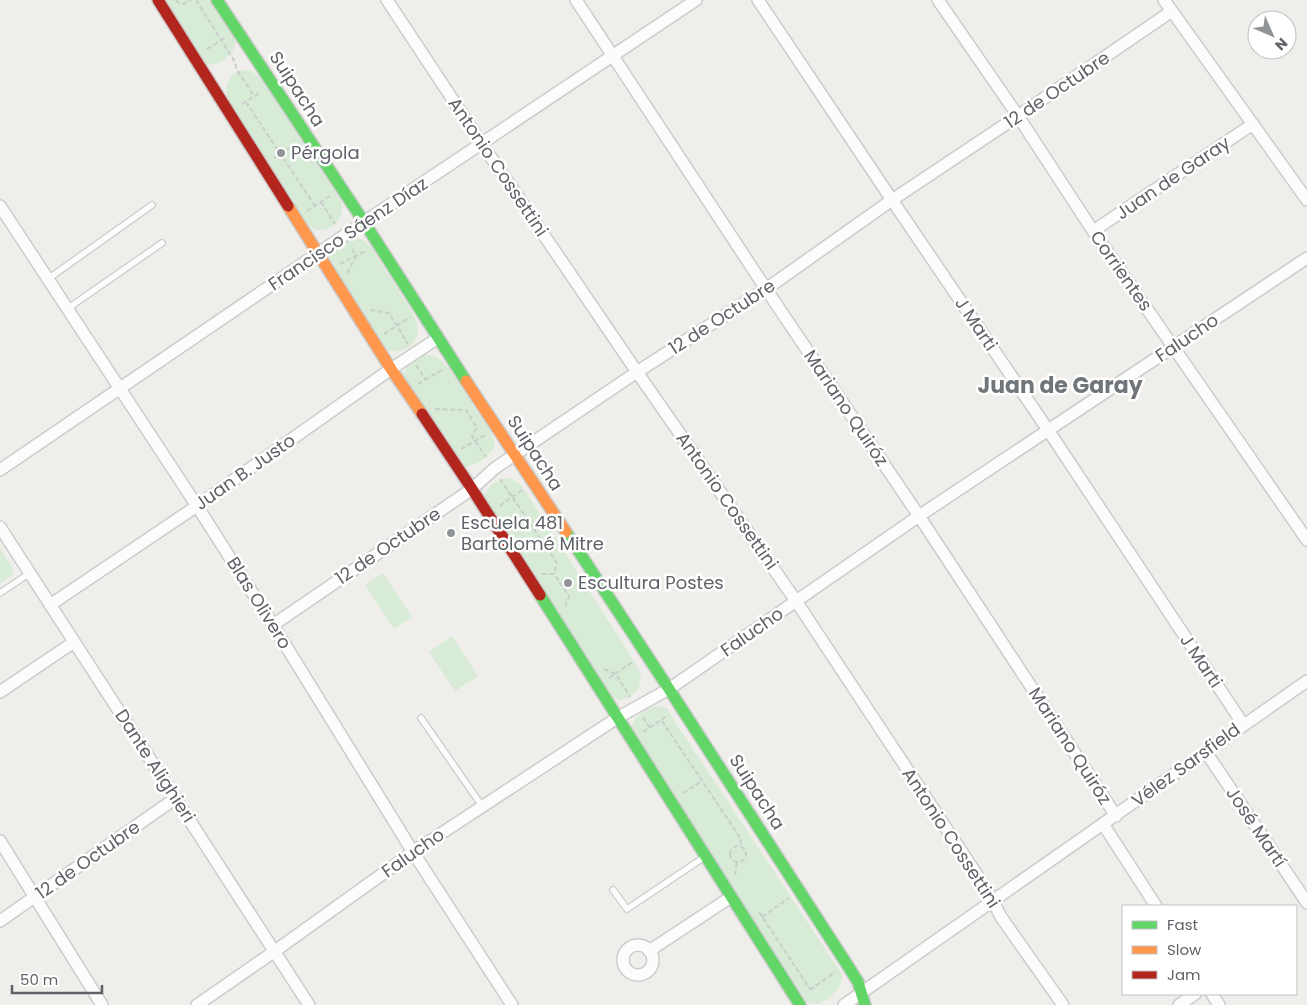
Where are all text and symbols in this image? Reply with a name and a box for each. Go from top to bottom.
north arrow [1247,10,1297,60]
text: N [1270,33,1292,55]
street label: 12 de Octubre [999,45,1114,134]
street label: Suipacha [264,46,331,131]
street label: Antonio Cossettini [443,92,554,241]
street label: Juan de Garay [1111,130,1235,225]
place label: Pérgola [291,140,360,165]
marker: Pérgola [275,147,287,159]
street label: Francisco Sáenz Díaz [263,171,432,296]
street label: Corrientes [1084,225,1158,316]
street label: 12 de Octubre [664,273,780,360]
street label: J Marti [949,292,1003,355]
street label: Falucho [1150,307,1223,368]
street label: Mariano Quiróz [798,345,895,471]
district label: Juan de Garay [977,370,1143,401]
street label: Suipacha [502,410,569,495]
street label: Antonio Cossettini [670,427,784,575]
street label: Juan B. Justo [189,428,300,516]
street label: 12 de Octubre [330,501,445,590]
place label: Escuela 481 Bartolomé Mitre [461,510,604,556]
marker: Escuela 481 Bartolomé Mitre [445,527,457,539]
street label: Blas Olivero [221,552,298,654]
place label: Escultura Postes [578,570,724,595]
marker: Escultura Postes [562,577,574,589]
street label: Falucho [715,601,788,662]
street label: J Marti [1174,629,1228,692]
street label: Mariano Quiróz [1023,682,1118,809]
street label: Dante Alighieri [109,704,201,827]
street label: Vélez Sarsfield [1126,717,1245,813]
street label: Suipacha [724,749,791,834]
street label: Antonio Cossettini [897,763,1006,913]
street label: José Martí [1220,782,1292,872]
street label: 12 de Octubre [30,814,145,905]
street label: Falucho [376,822,449,883]
legend [1122,905,1297,995]
text: Fast [1167,914,1198,935]
text: Slow [1167,939,1202,960]
scale bar [12,962,102,994]
text: Jam [1167,964,1201,985]
text: 50 m [20,969,58,990]

